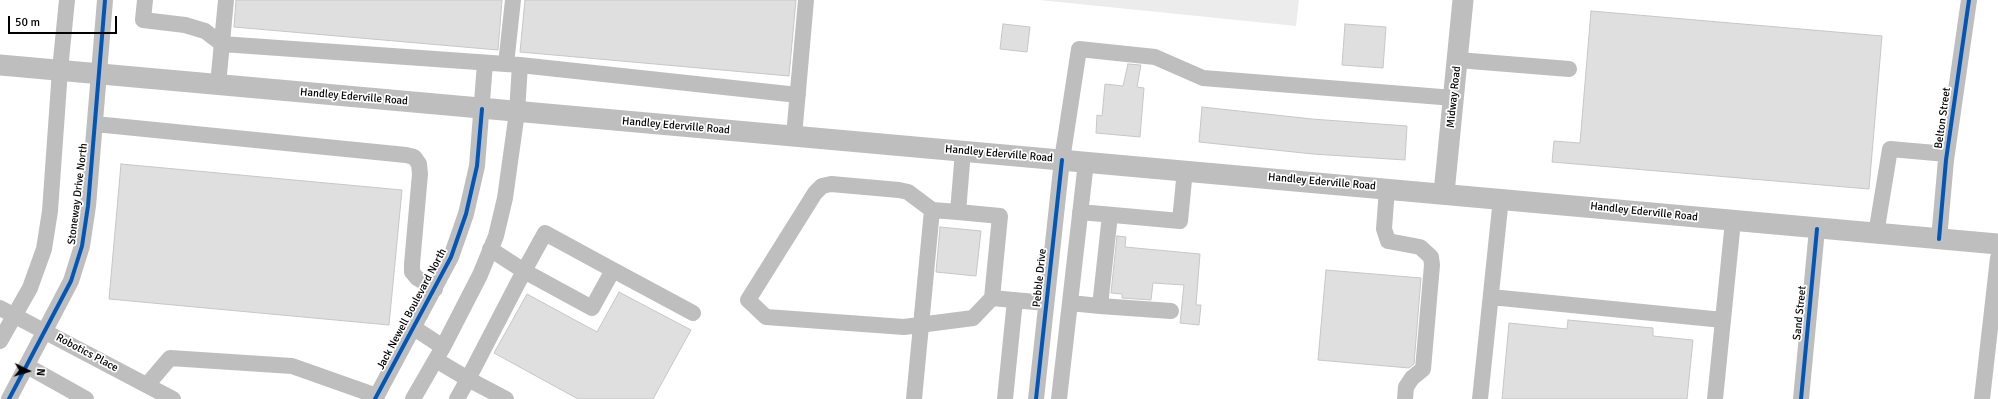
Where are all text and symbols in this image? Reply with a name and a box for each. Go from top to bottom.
scale bar [10,8,119,34]
text: 50 m [15,15,40,30]
street label: Midway Road [1444,65,1464,129]
street label: Handley Ederville Road [300,86,408,108]
street label: Belton Street [1932,87,1954,149]
street label: Handley Ederville Road [622,115,730,137]
street label: Stoneway Drive North [65,143,91,245]
street label: Handley Ederville Road [945,143,1053,165]
street label: Handley Ederville Road [1268,171,1376,193]
street label: Handley Ederville Road [1589,200,1699,224]
street label: Jack Newell Boulevard North [374,246,450,372]
street label: Pebble Drive [1030,248,1050,308]
street label: Sand Street [1791,285,1809,341]
street label: Robotics Place [54,331,120,375]
north arrow [8,351,48,391]
text: N [34,368,47,376]

